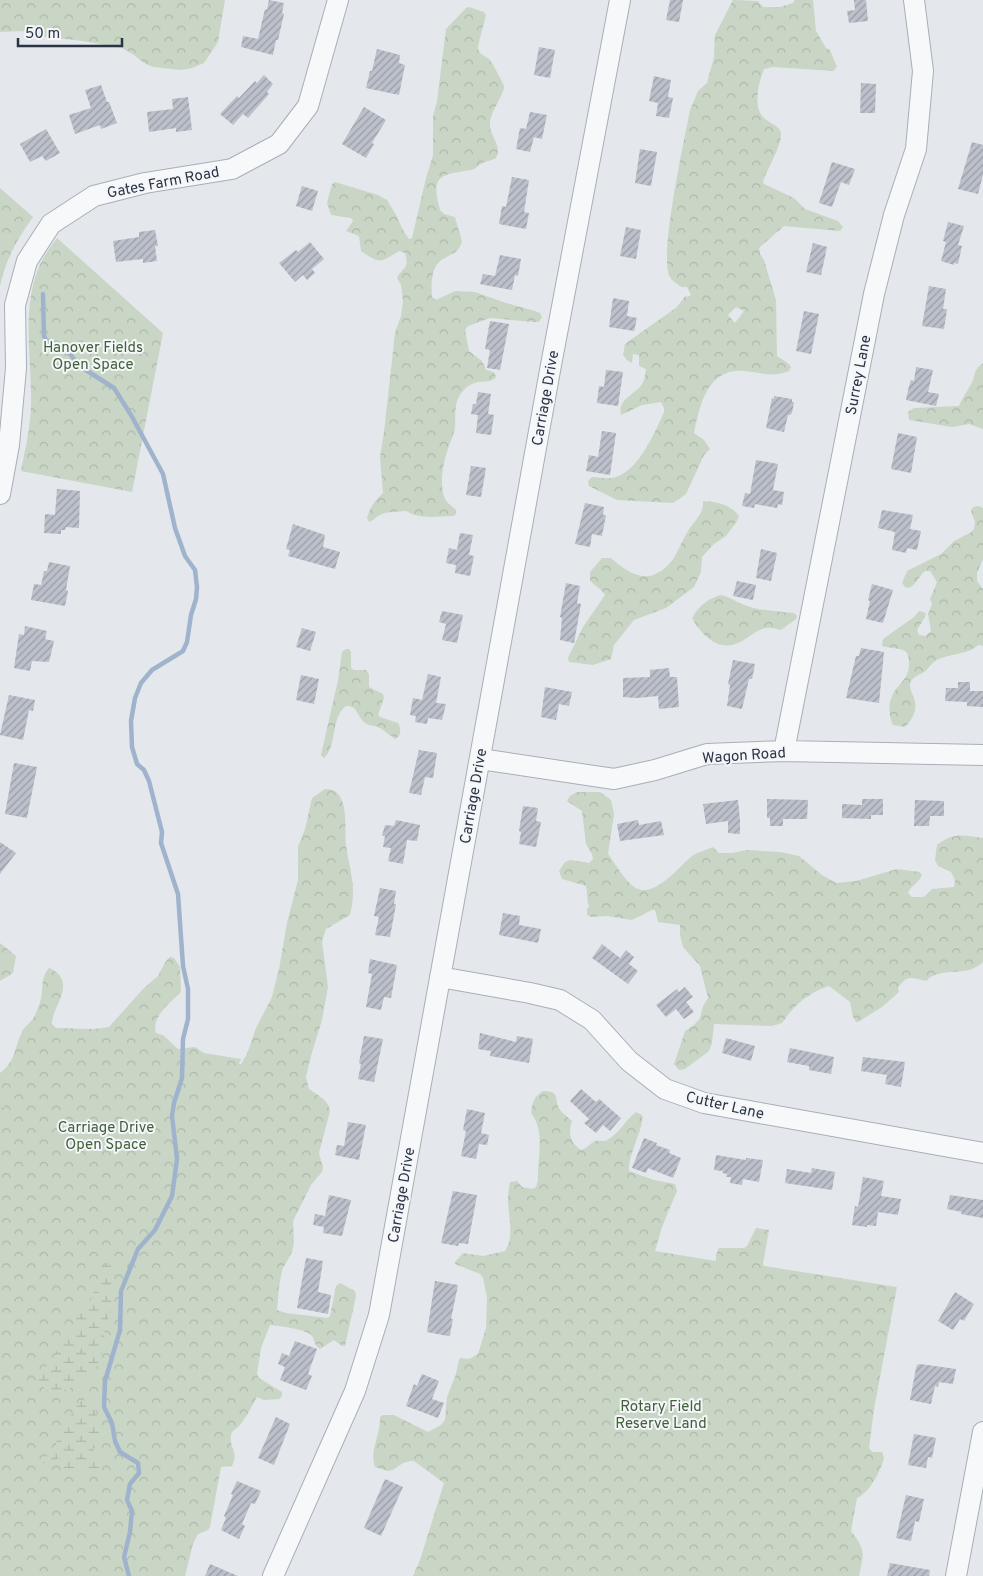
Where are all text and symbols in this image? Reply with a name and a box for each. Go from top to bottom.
scale bar [18,15,121,47]
text: 50 m [25,25,60,44]
street label: Gates Farm Road [106,163,221,204]
street label: Surrey Lane [842,334,877,417]
park label: Hanover Fields Open Space [43,339,143,375]
street label: Carriage Drive [529,349,564,448]
street label: Wagon Road [702,744,787,769]
street label: Carriage Drive [457,747,492,846]
street label: Cutter Lane [684,1088,766,1125]
park label: Carriage Drive Open Space [58,1119,154,1155]
street label: Carriage Drive [385,1146,420,1245]
park label: Rotary Field Reserve Land [615,1398,707,1434]

